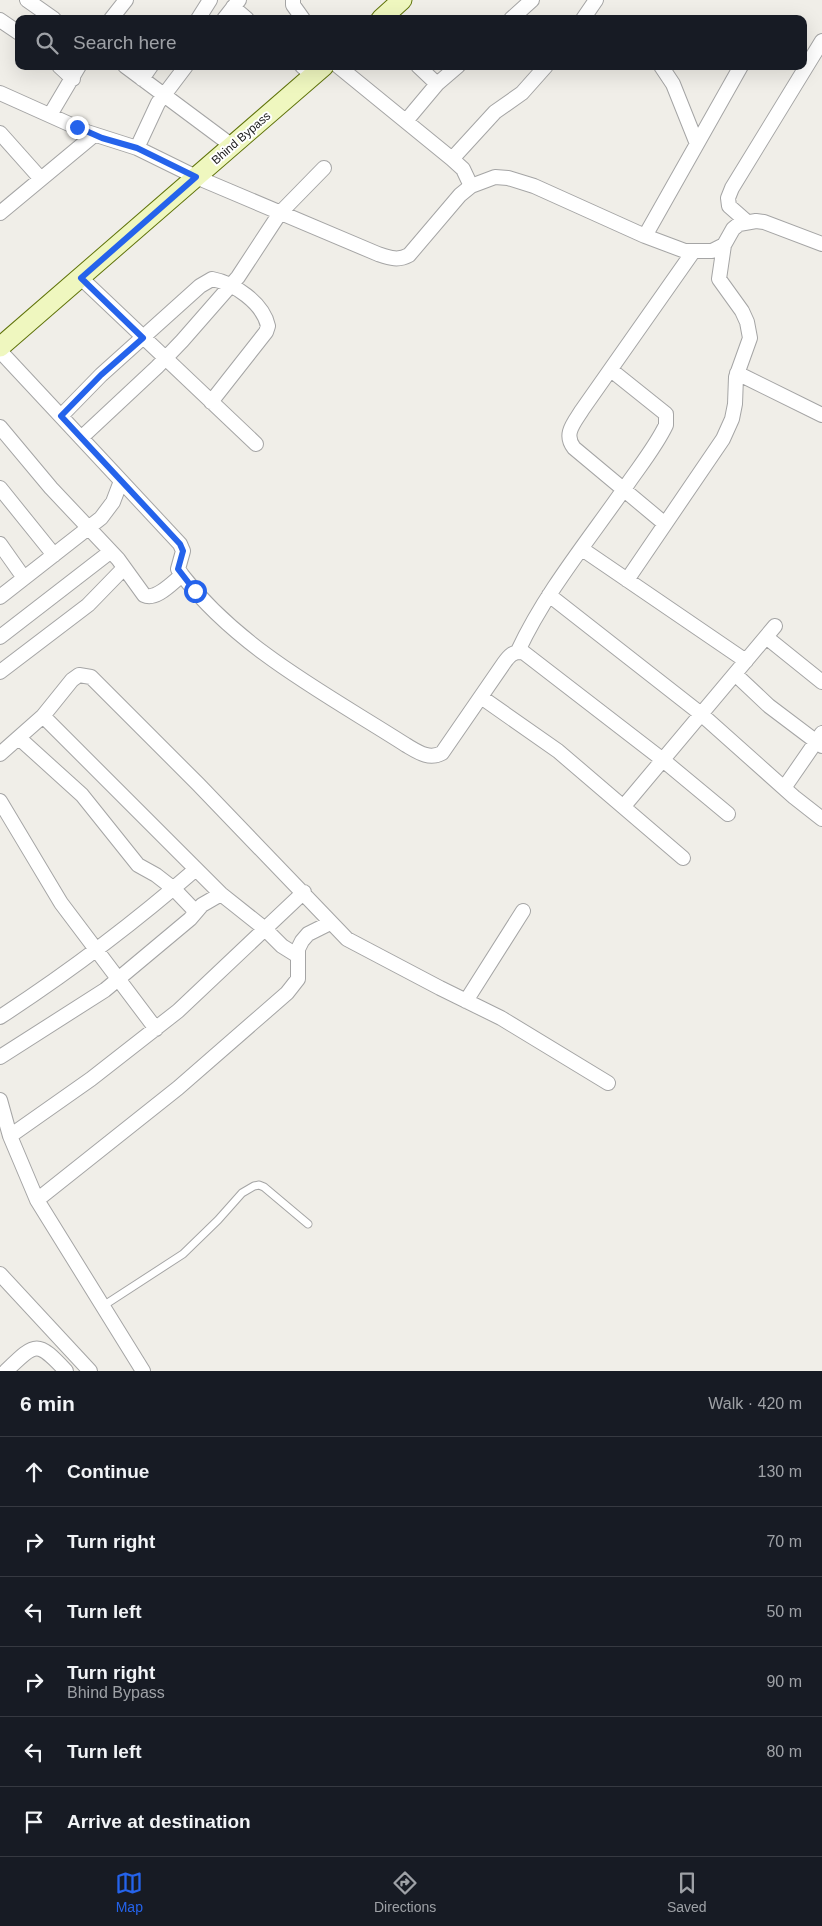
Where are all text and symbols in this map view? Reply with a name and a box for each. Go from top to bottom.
search box [15,15,807,70]
icon: search [33,29,61,57]
text: Search here [73,32,177,53]
street label: Bhind Bypass [209,109,273,167]
route end [66,116,89,139]
route start [184,580,207,603]
text: 6 min [20,1392,75,1415]
text: Walk · 420 m [708,1395,802,1412]
icon: ahead [20,1458,48,1486]
text: Continue [67,1461,149,1482]
text: 130 m [758,1463,802,1480]
icon: right [20,1528,48,1556]
text: Turn right [67,1531,155,1552]
text: 70 m [766,1533,802,1550]
icon: left [20,1598,48,1626]
text: Turn left [67,1601,142,1622]
text: 50 m [766,1603,802,1620]
text: Turn right [67,1662,155,1683]
icon: right [20,1668,48,1696]
text: 90 m [766,1673,802,1690]
text: Bhind Bypass [67,1684,165,1701]
icon: left [20,1738,48,1766]
text: Turn left [67,1741,142,1762]
text: 80 m [766,1743,802,1760]
icon: arrive [20,1808,48,1836]
text: Arrive at destination [67,1811,251,1832]
tab: Map [115,1869,143,1915]
tab: Directions [374,1869,436,1915]
tab: Saved [667,1869,707,1915]

